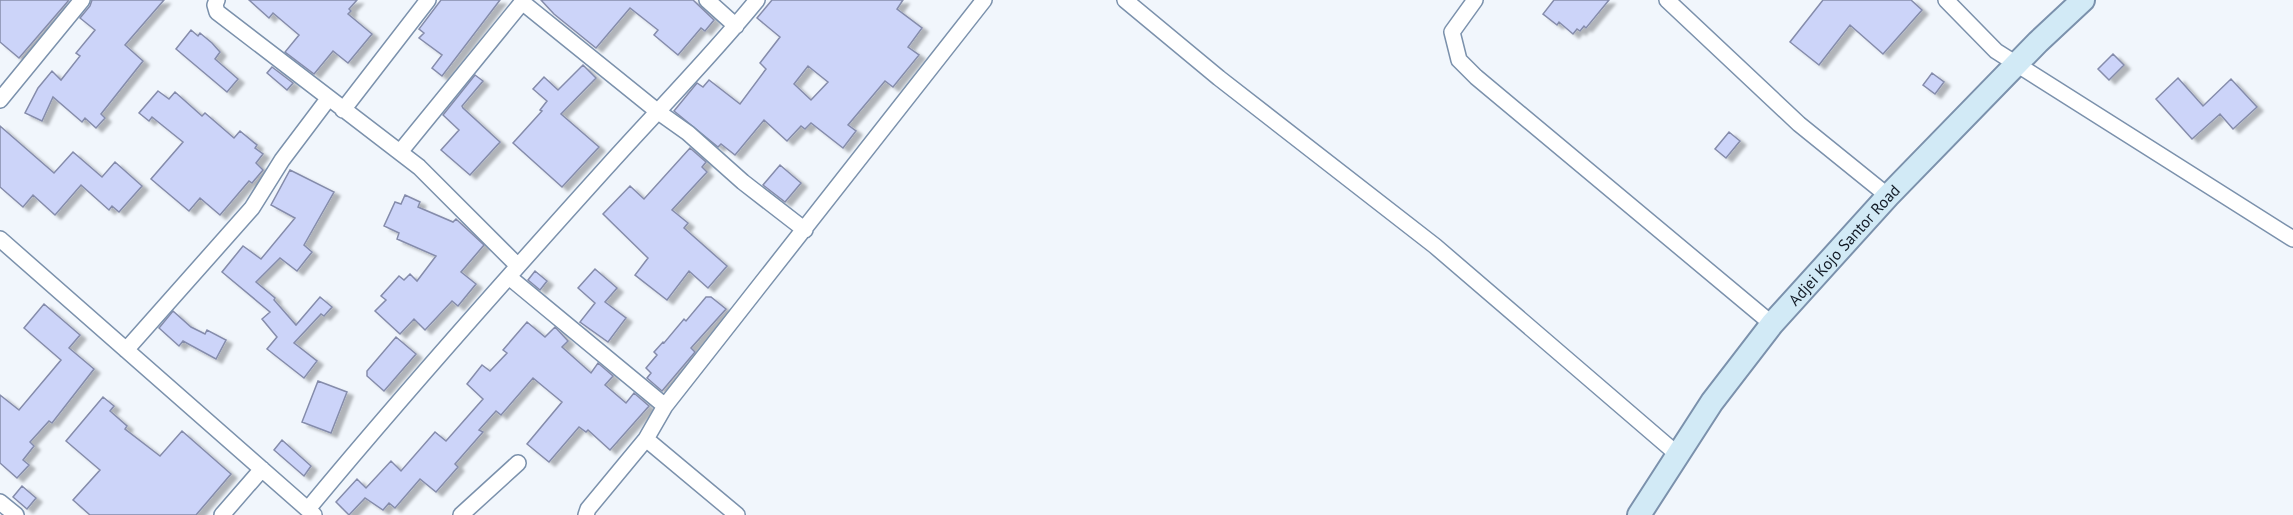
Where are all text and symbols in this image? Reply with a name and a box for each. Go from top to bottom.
street label: Adjei Kojo Santor Road [1784,180,1904,309]

